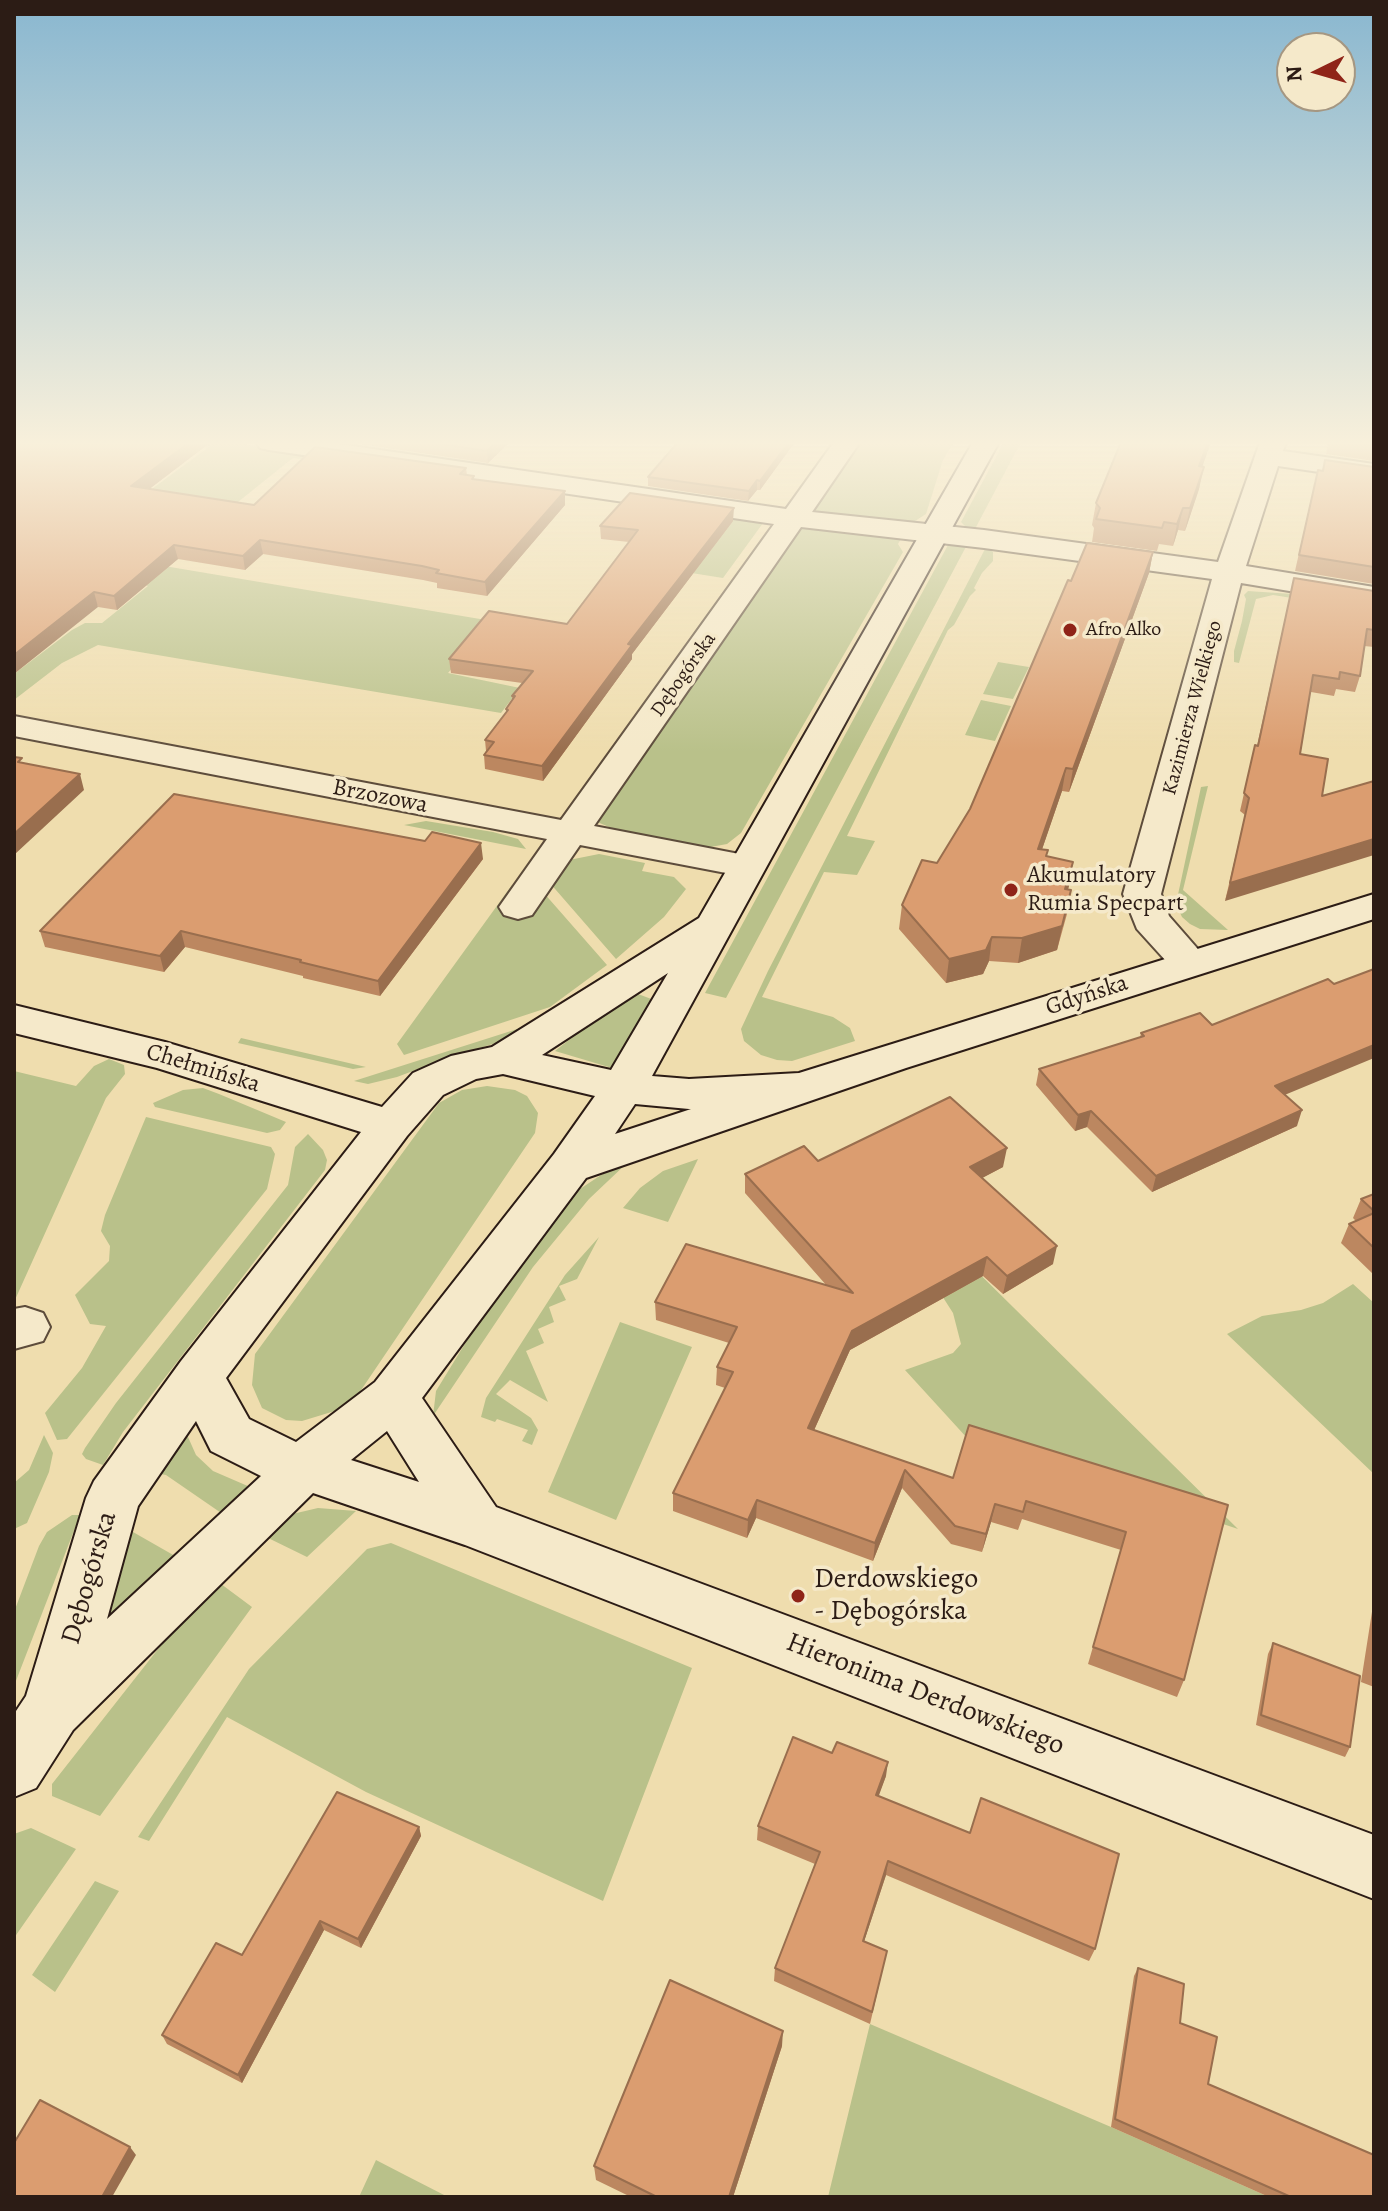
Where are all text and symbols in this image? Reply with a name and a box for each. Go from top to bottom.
north arrow [1276,32,1356,112]
text: N [1278,65,1310,83]
place label: Afro Alko [1086,618,1161,642]
street label: Kazimierza Wielkiego [1158,618,1228,798]
marker: Afro Alko [1061,621,1079,639]
street label: Dębogórska [646,628,722,722]
street label: Brzozowa [330,774,430,820]
place label: Akumulatory Rumia Specpart [1027,862,1184,918]
marker: Akumulatory Rumia Specpart [1002,881,1020,899]
street label: Gdyńska [1042,969,1132,1023]
street label: Chełmińska [143,1038,263,1100]
street label: Dębogórska [55,1508,125,1648]
place label: Derdowskiego - Dębogórska [814,1563,978,1629]
marker: Derdowskiego - Dębogórska [789,1587,807,1605]
street label: Hieronima Derdowskiego [781,1626,1069,1764]

